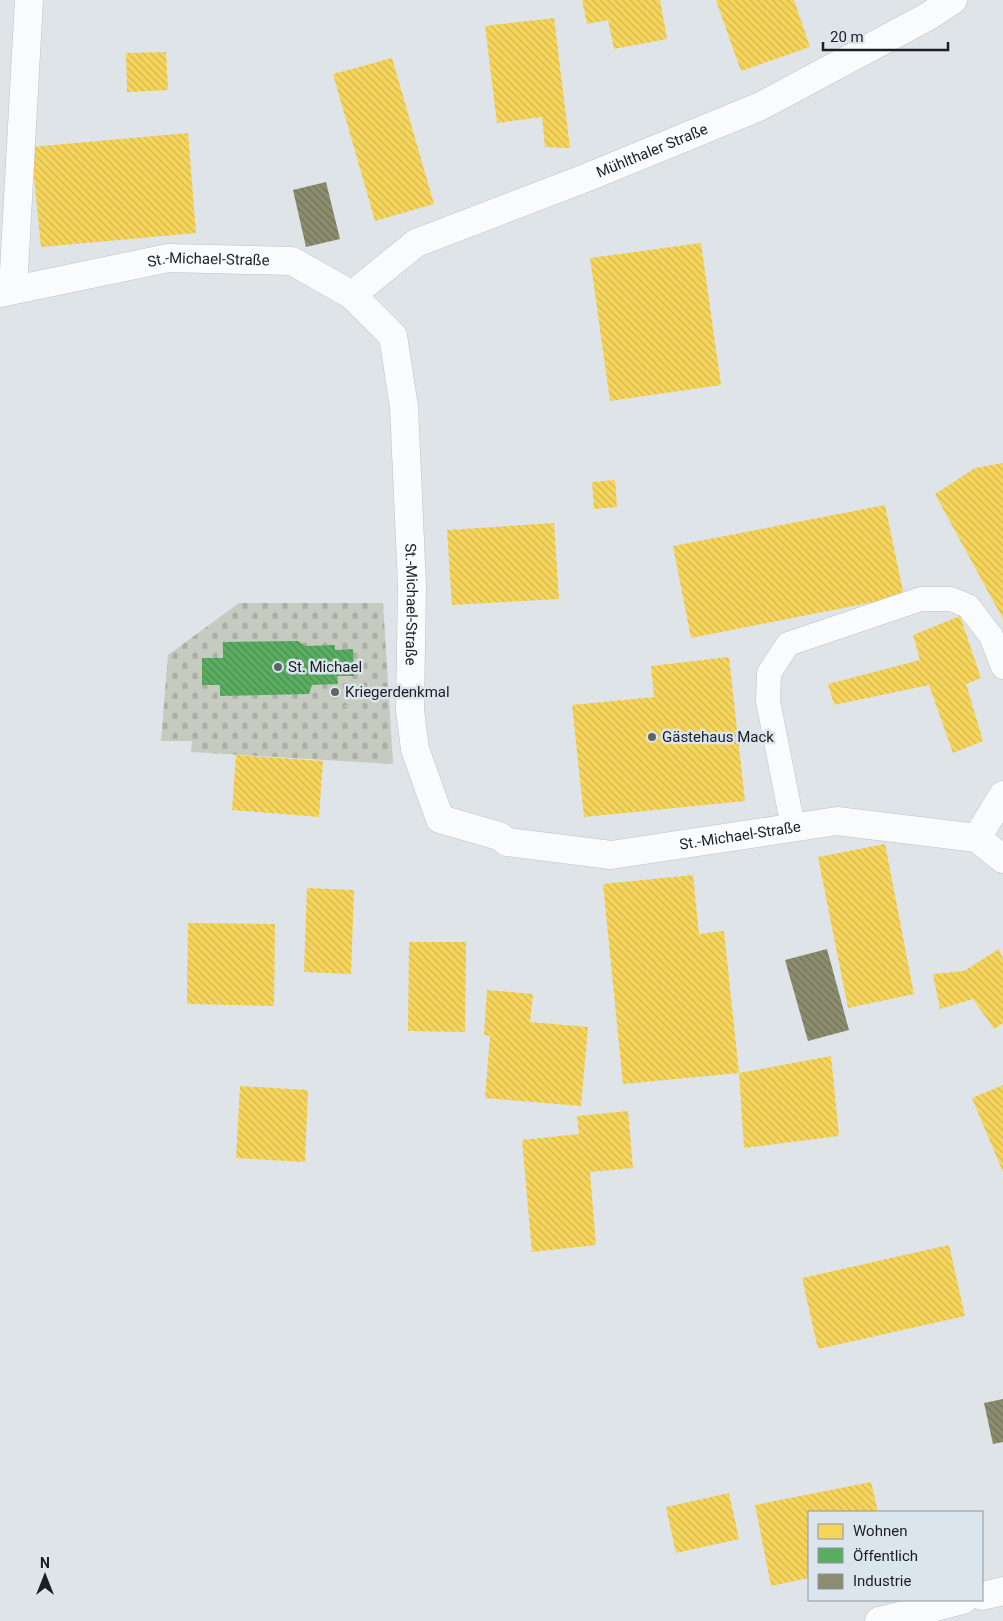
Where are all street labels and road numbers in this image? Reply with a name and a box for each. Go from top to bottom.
street label: Mühlthaler Straße [594,120,711,182]
street label: St.-Michael-Straße [146,249,270,271]
street label: St.-Michael-Straße [401,543,421,666]
street label: St.-Michael-Straße [678,818,802,854]

